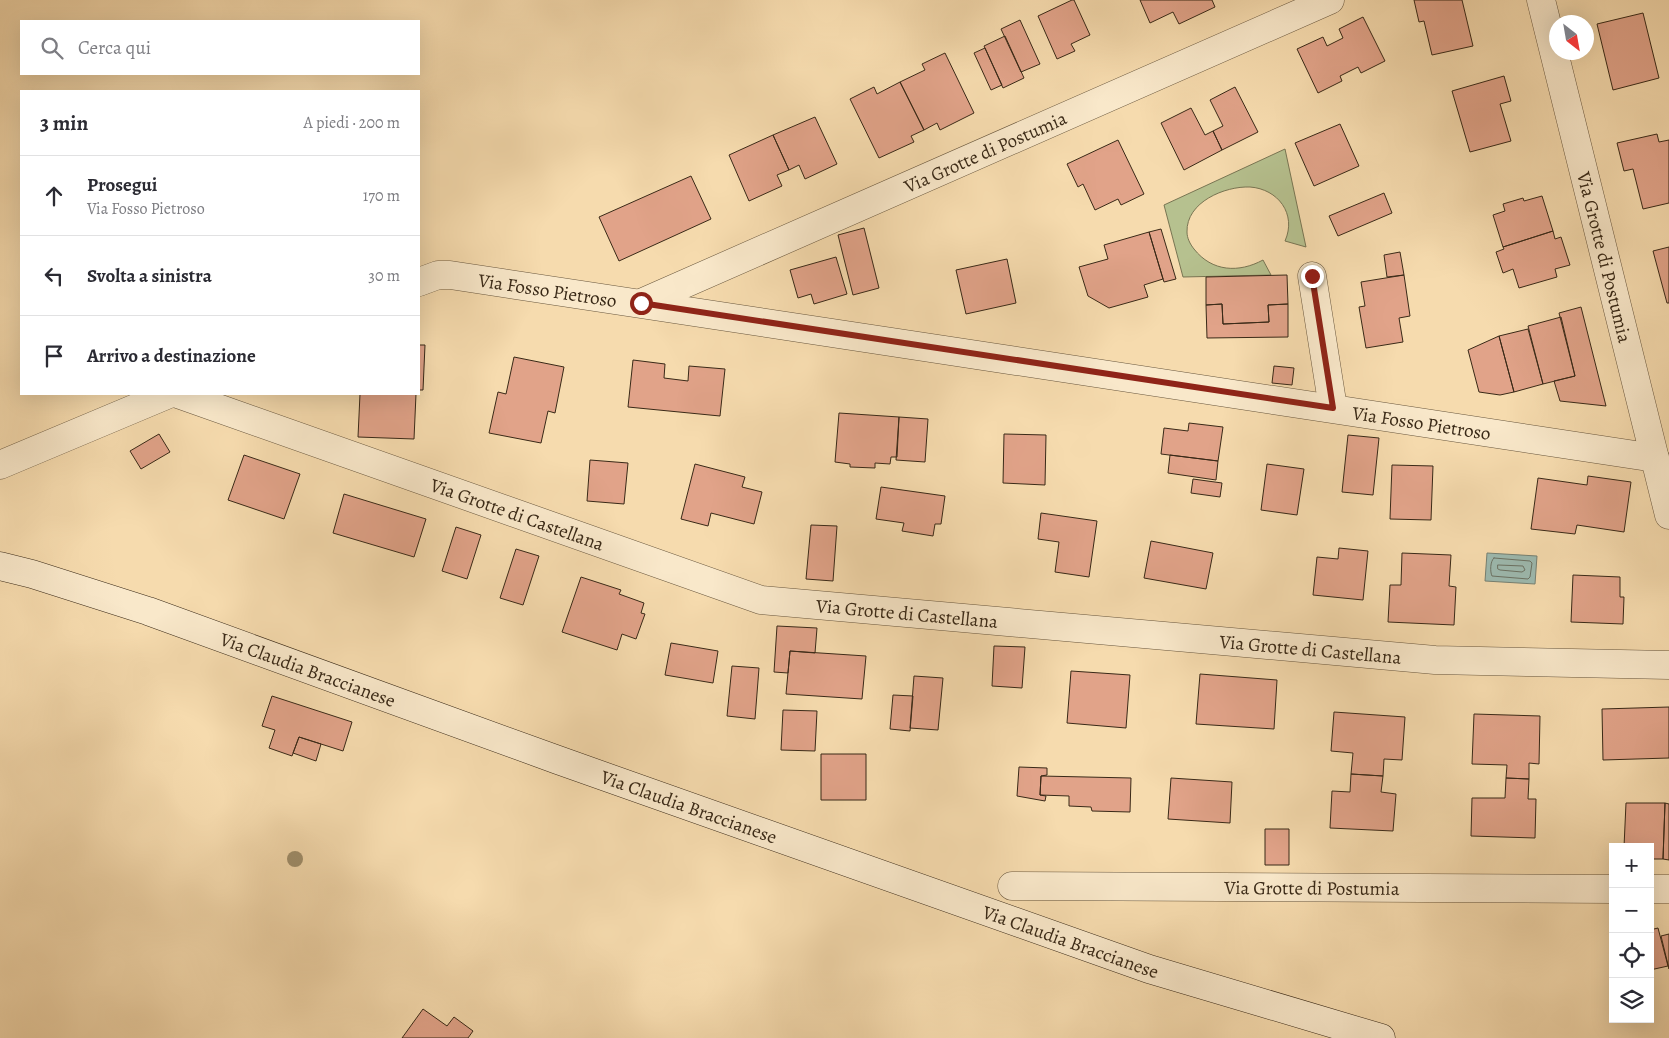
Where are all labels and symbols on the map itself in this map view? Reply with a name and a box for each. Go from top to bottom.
north arrow [1549,15,1594,60]
street label: Via Grotte di Postumia [899,105,1071,200]
street label: Via Grotte di Postumia [1570,168,1638,346]
route end [1301,265,1324,288]
street label: Via Fosso Pietroso [475,267,619,314]
route start [630,292,653,315]
street label: Via Fosso Pietroso [1349,400,1493,447]
street label: Via Grotte di Castellana [426,472,608,558]
street label: Via Grotte di Castellana [814,593,999,635]
street label: Via Claudia Braccianese [215,626,399,714]
street label: Via Grotte di Castellana [1217,629,1403,671]
street label: Via Claudia Braccianese [596,764,780,850]
street label: Via Grotte di Postumia [1223,875,1400,902]
street label: Via Claudia Braccianese [978,899,1162,985]

